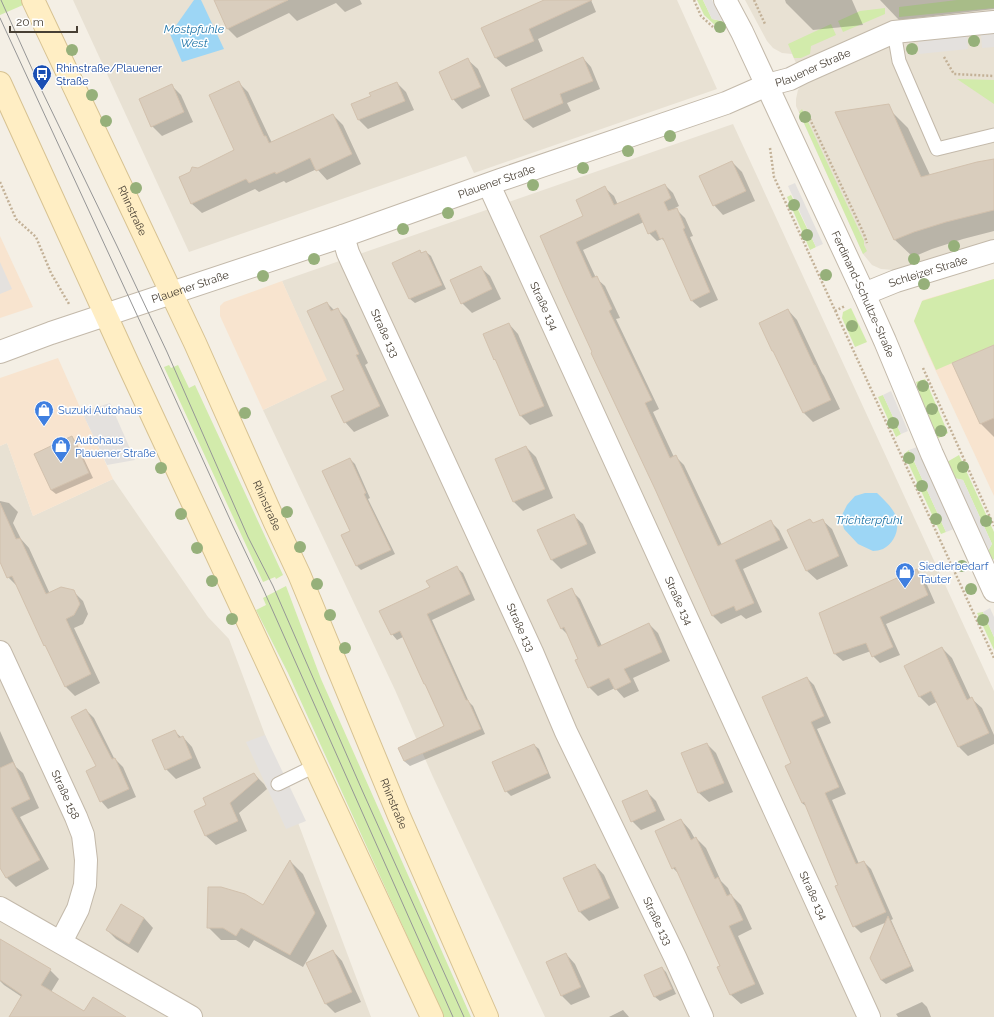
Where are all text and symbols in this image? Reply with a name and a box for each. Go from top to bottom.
scale bar [10,8,77,34]
text: 20 m [16,15,44,29]
water label: Mostpfuhle West [164,22,225,50]
street label: Plauener Straße [774,46,853,89]
place label: Rhinstraße/Plauener Straße [56,62,162,88]
bus stop icon: Rhinstraße/Plauener Straße [31,63,53,91]
street label: Plauener Straße [456,162,537,201]
street label: Rhinstraße [115,184,150,238]
street label: Ferdinand-Schultze-Straße [829,229,898,360]
street label: Schleizer Straße [887,253,970,290]
street label: Plauener Straße [150,268,231,306]
street label: Straße 134 [528,280,561,332]
street label: Straße 133 [368,307,402,360]
shop icon: Suzuki Autohaus [33,399,55,427]
place label: Suzuki Autohaus [58,404,142,417]
place label: Autohaus Plauener Straße [75,434,156,460]
shop icon: Autohaus Plauener Straße [50,435,72,463]
street label: Rhinstraße [250,478,284,533]
water label: Trichterpfuhl [835,513,903,527]
place label: Siedlerbedarf Tauter [919,560,989,586]
shop icon: Siedlerbedarf Tauter [894,561,916,589]
street label: Straße 134 [662,574,696,627]
street label: Straße 133 [504,601,537,654]
street label: Straße 158 [49,768,83,821]
street label: Rhinstraße [378,776,411,831]
street label: Straße 134 [797,869,830,922]
street label: Straße 133 [640,895,675,947]

